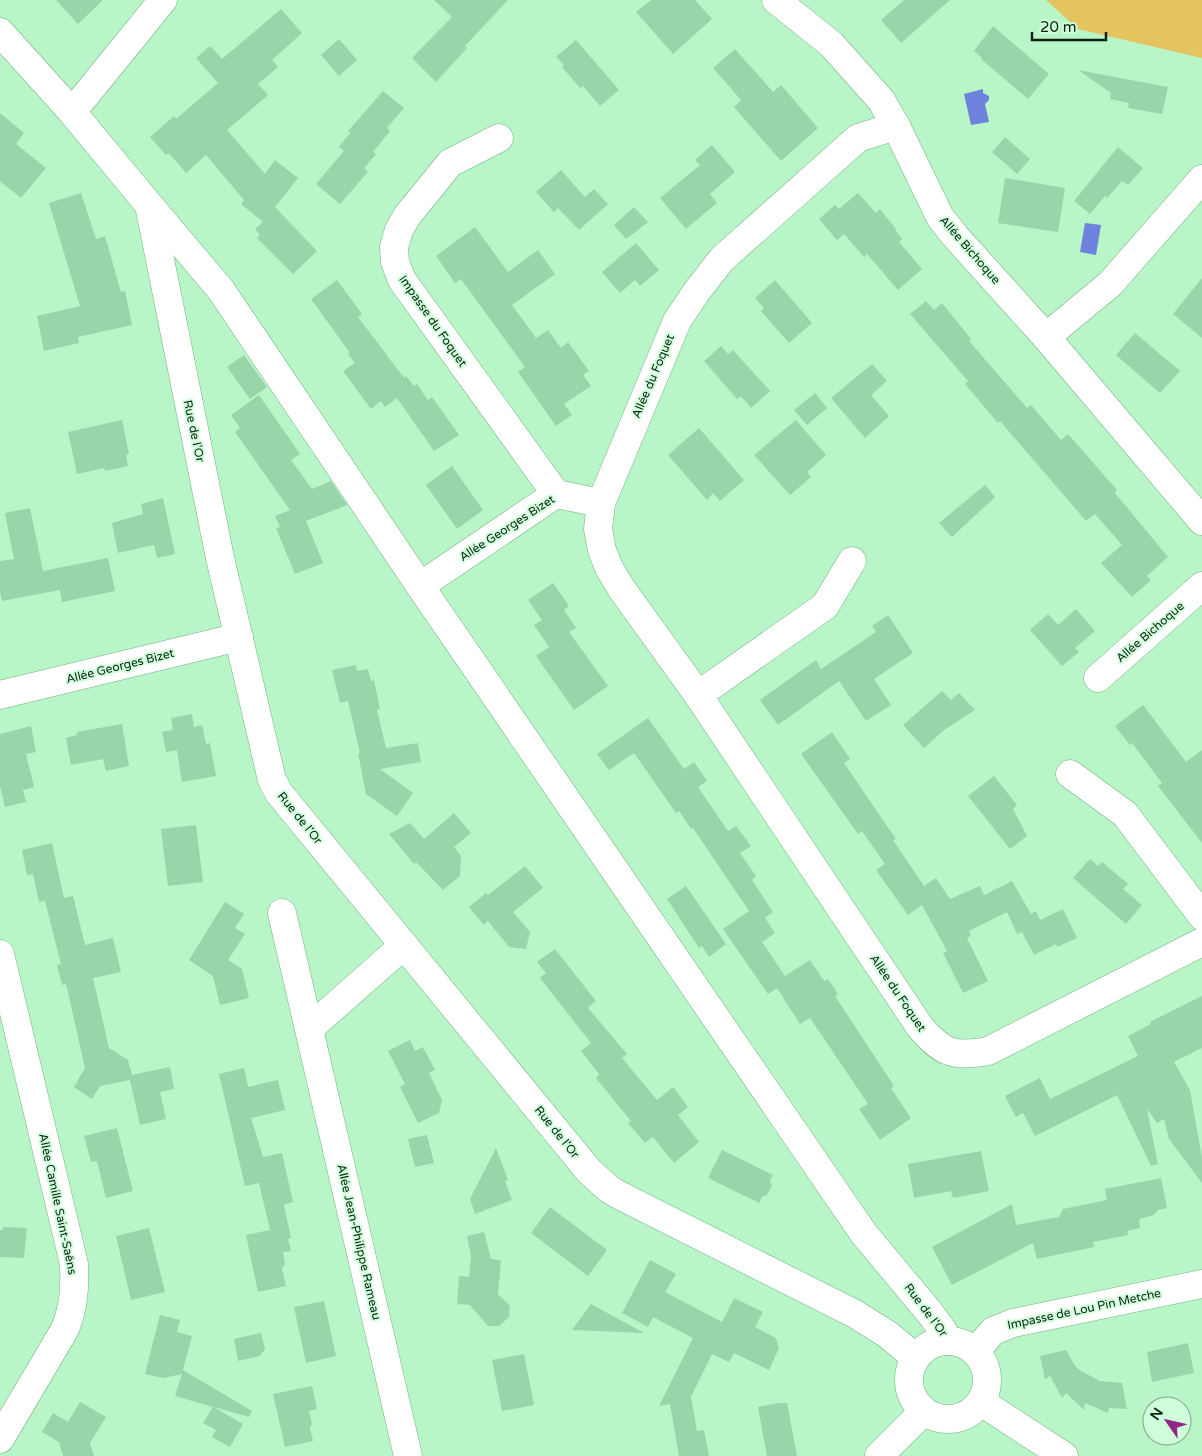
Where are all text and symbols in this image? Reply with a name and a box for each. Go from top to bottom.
scale bar [1032,10,1106,42]
text: 20 m [1040,18,1077,36]
street label: Allée Bichoque [937,213,1003,287]
street label: Impasse du Foquet [396,273,470,370]
street label: Allée du Foquet [629,331,677,420]
street label: Rue de l'Or [181,399,207,464]
street label: Allée Georges Bizet [457,492,558,564]
street label: Allée Bichoque [1113,599,1187,665]
street label: Allée Georges Bizet [64,646,176,686]
street label: Rue de l'Or [275,789,326,847]
street label: Allée du Foquet [867,952,929,1035]
street label: Rue de l'Or [532,1103,583,1161]
street label: Allée Camille Saint-Saëns [36,1132,80,1276]
street label: Allée Jean-Philippe Rameau [334,1163,384,1321]
street label: Rue de l'Or [901,1281,951,1340]
street label: Impasse de Lou Pin Metche [1006,1286,1162,1332]
north arrow [1142,1396,1192,1446]
text: N [1146,1405,1167,1423]

